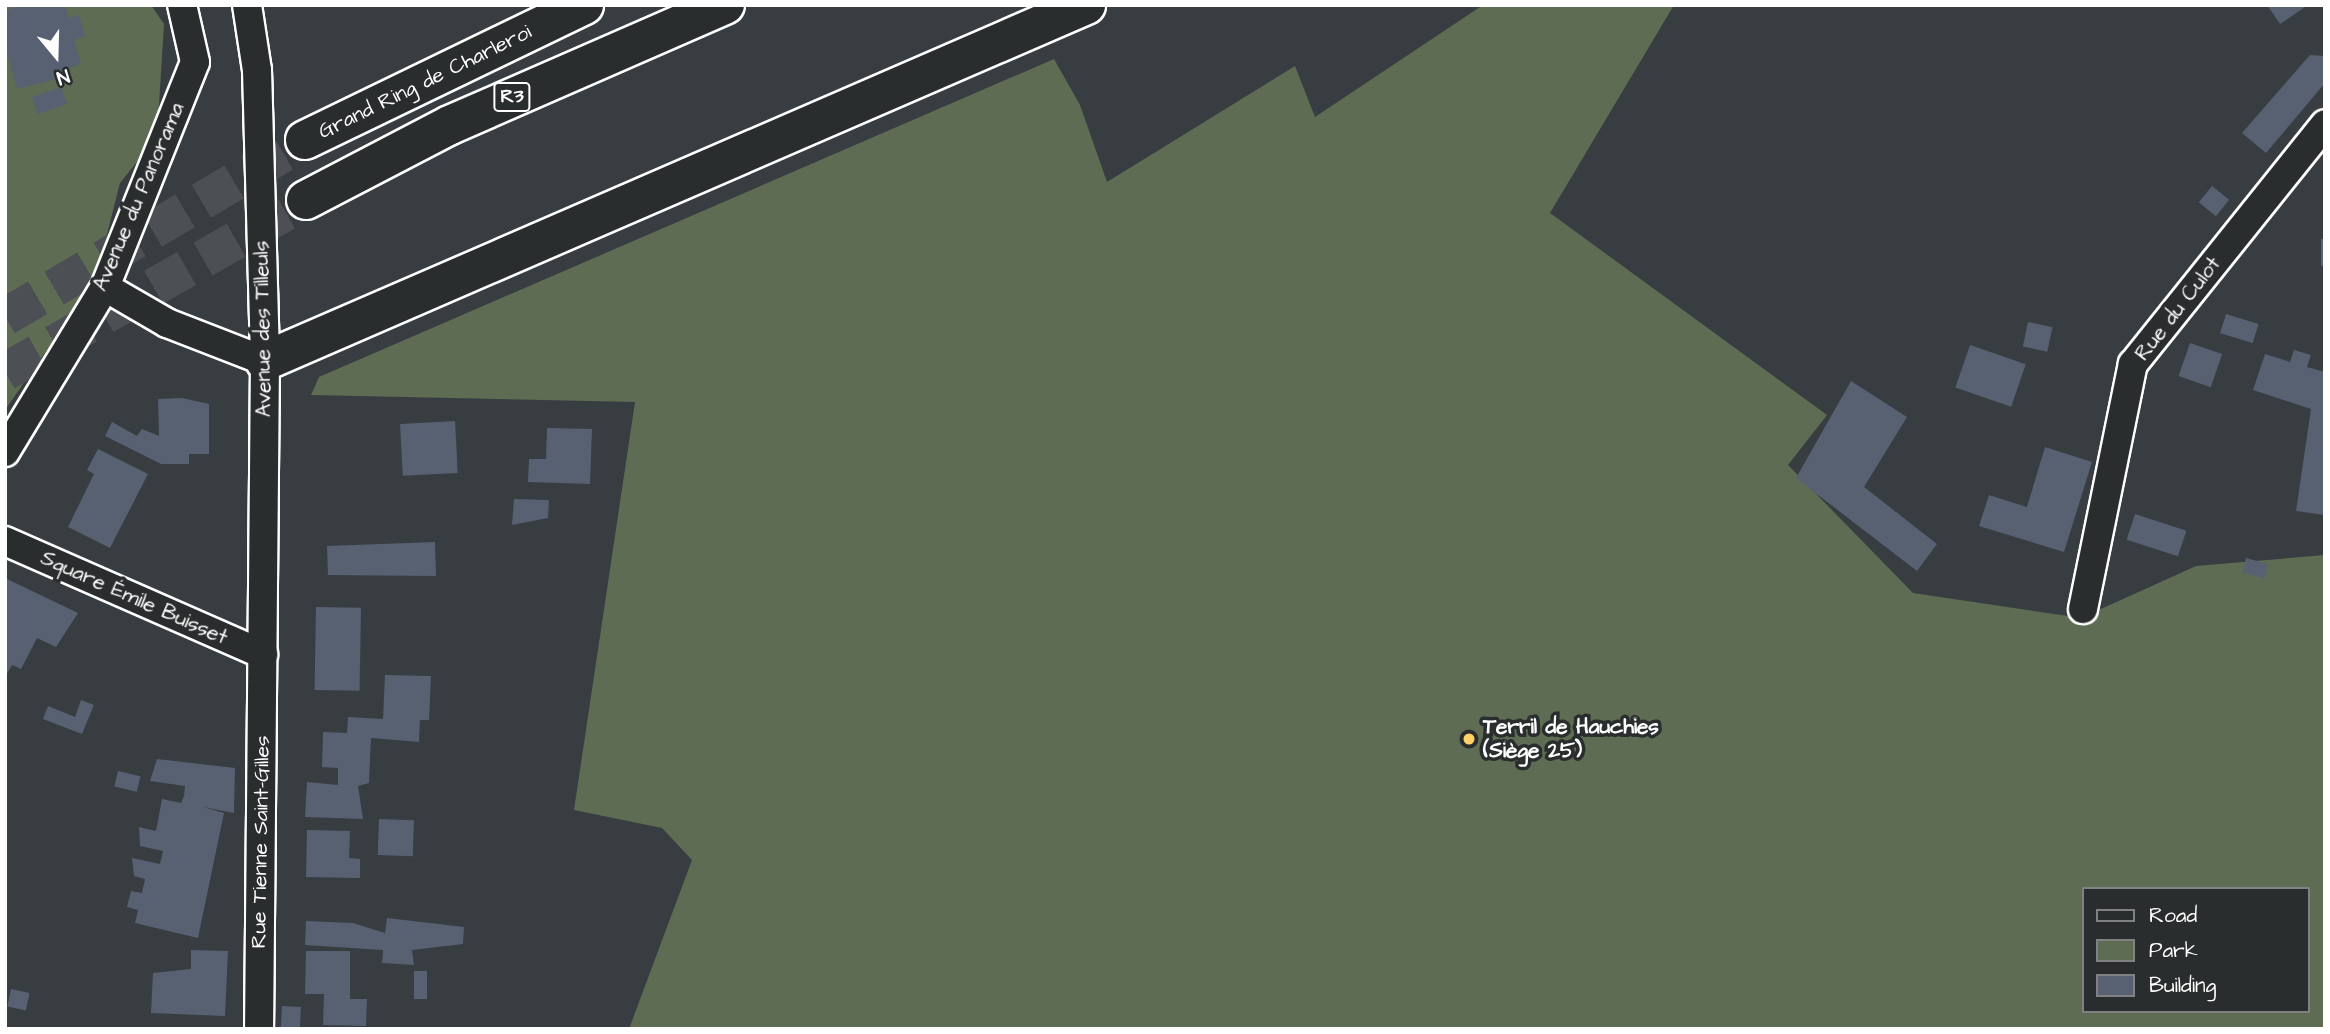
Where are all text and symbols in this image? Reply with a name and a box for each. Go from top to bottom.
street label: Grand Ring de Charleroi [314,19,536,145]
north arrow [21,21,91,91]
text: N [53,62,73,91]
road number: R3 [493,82,531,113]
street label: Avenue du Panorama [88,99,190,295]
street label: Avenue des Tilleuls [249,241,277,417]
street label: Rue du Culot [2130,252,2226,366]
street label: Square Émile Buisset [37,545,231,651]
place label: Terril de Hauchies (Siège 25) [1483,714,1659,764]
marker: Terril de Hauchies (Siège 25) [1461,731,1477,747]
street label: Rue Tienne Saint-Gilles [247,735,275,949]
legend [2082,887,2309,1013]
text: Road [2149,901,2197,930]
text: Park [2149,936,2198,965]
text: Building [2149,971,2216,1000]

